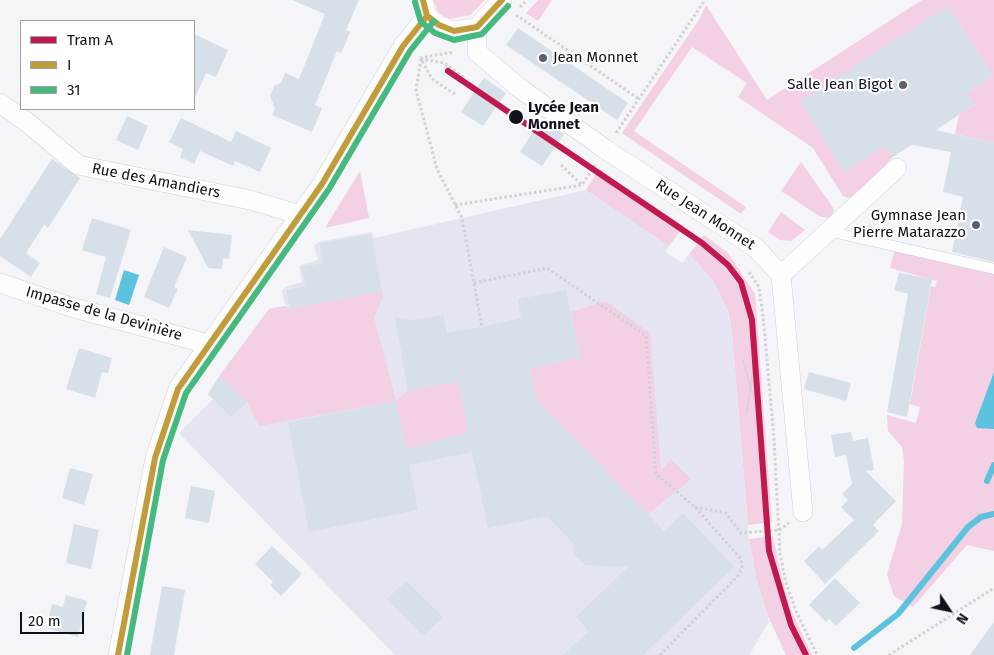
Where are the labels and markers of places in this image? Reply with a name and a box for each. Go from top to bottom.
place label: Jean Monnet [553,49,638,67]
marker: Jean Monnet [537,52,549,64]
place label: Salle Jean Bigot [787,76,893,94]
marker: Salle Jean Bigot [897,79,909,91]
place label: Lycée Jean Monnet [528,99,599,134]
marker: Lycée Jean Monnet [507,108,525,126]
place label: Gymnase Jean Pierre Matarazzo [853,207,966,242]
marker: Gymnase Jean Pierre Matarazzo [970,219,982,231]

